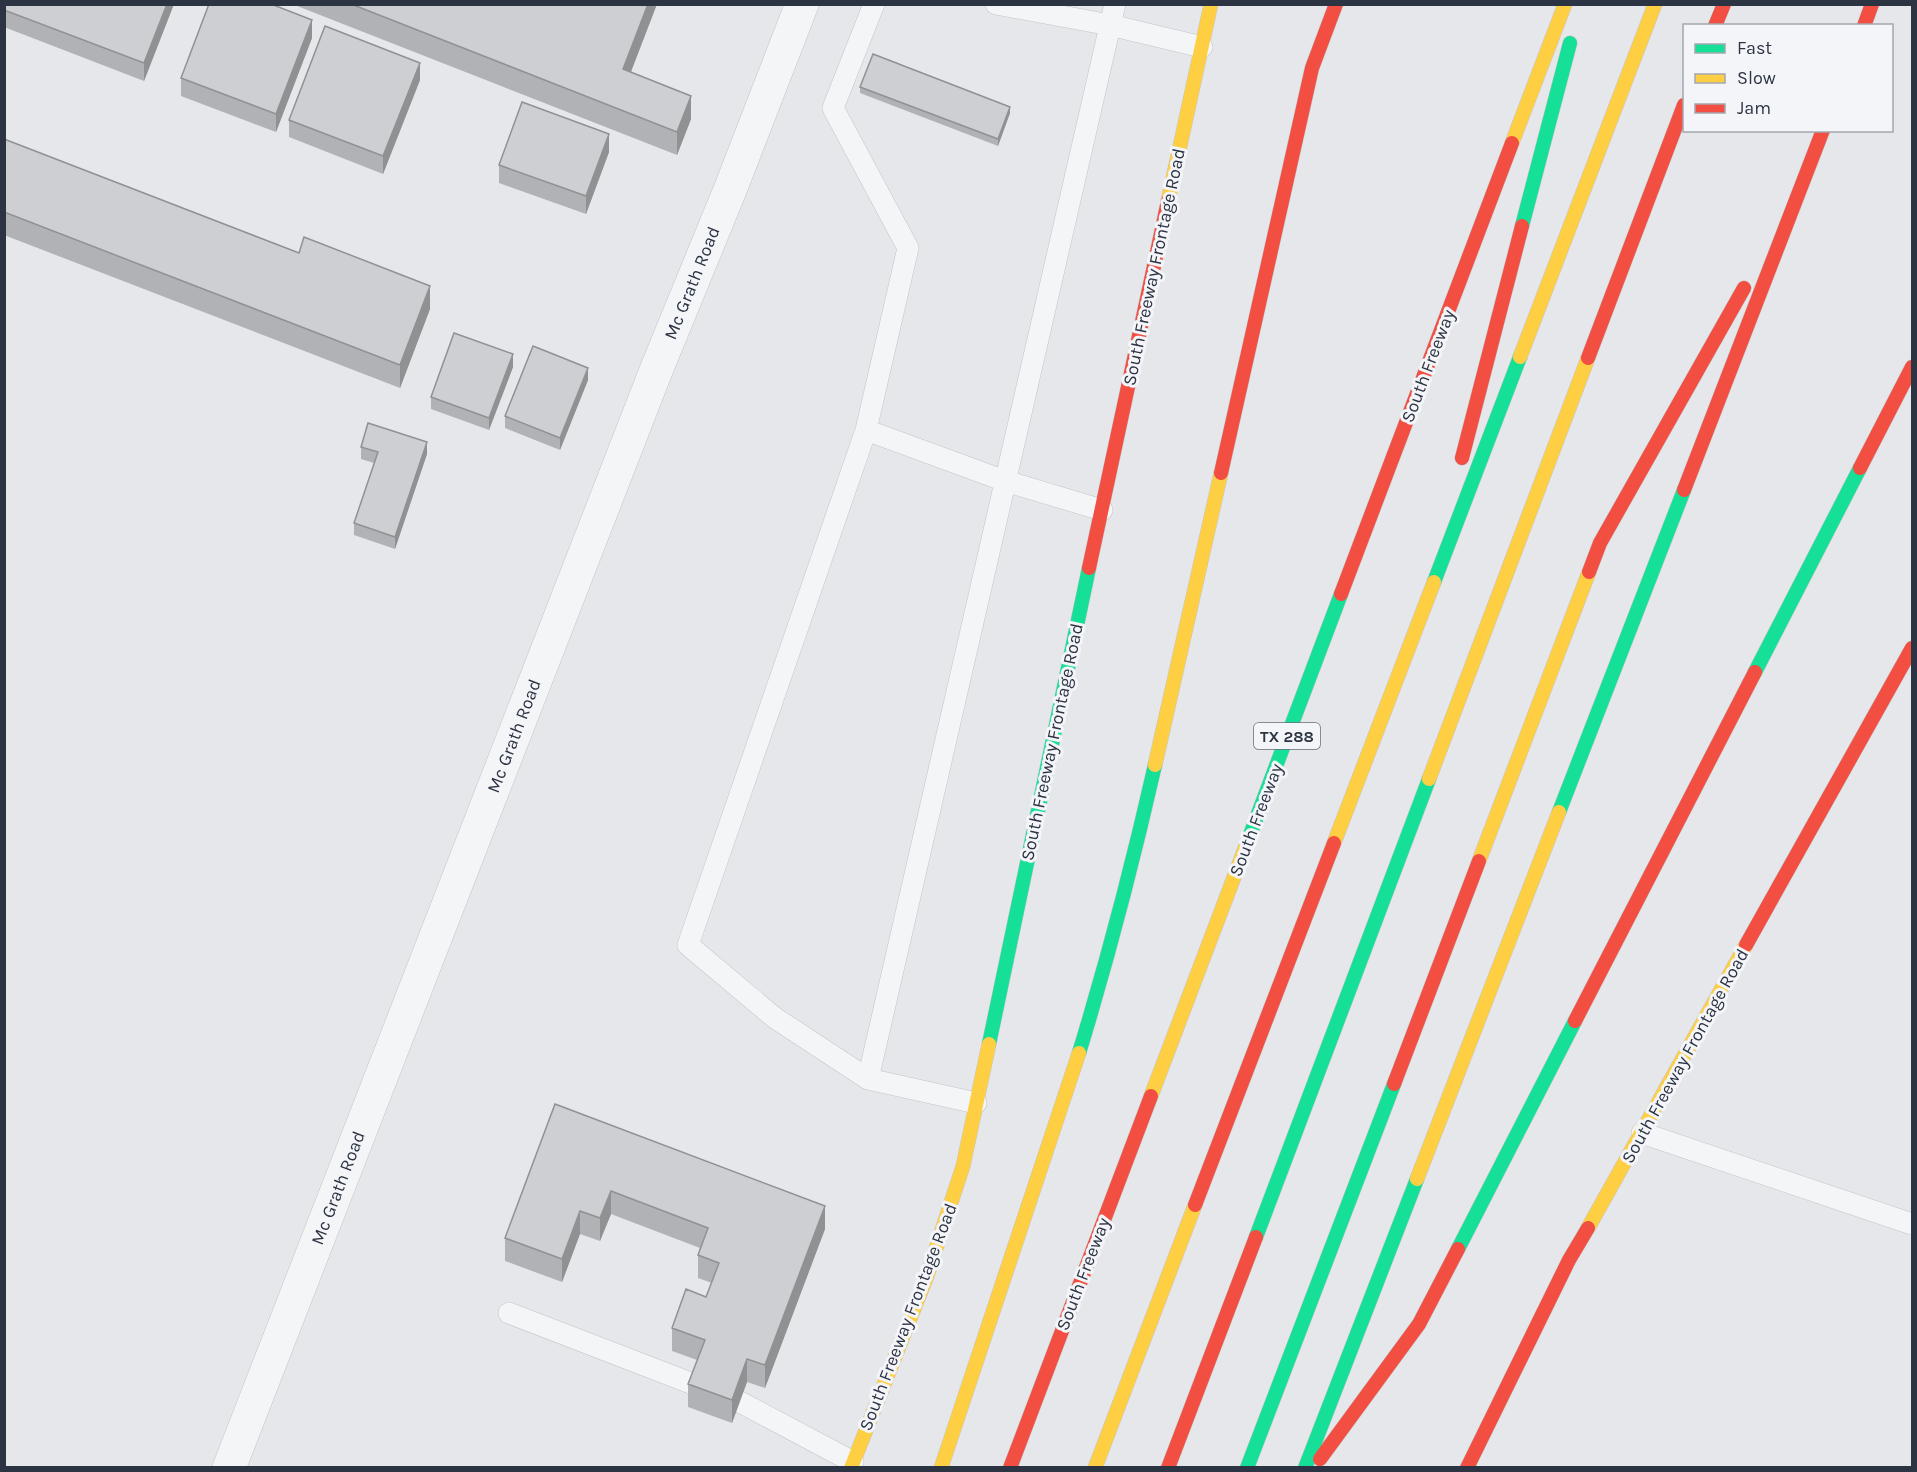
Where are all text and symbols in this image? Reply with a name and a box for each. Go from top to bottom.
legend [1683,24,1893,132]
text: Fast [1737,37,1772,59]
text: Slow [1737,67,1776,89]
text: Jam [1737,97,1771,119]
street label: South Freeway Frontage Road [1118,146,1190,388]
street label: Mc Grath Road [659,223,725,343]
street label: South Freeway [1396,306,1460,426]
street label: South Freeway Frontage Road [1016,621,1088,863]
street label: Mc Grath Road [482,676,546,796]
road number: TX 288 [1254,723,1320,749]
street label: South Freeway [1224,760,1288,880]
street label: South Freeway Frontage Road [1617,945,1753,1167]
street label: Mc Grath Road [306,1128,370,1248]
street label: South Freeway Frontage Road [854,1200,962,1434]
street label: South Freeway [1051,1214,1115,1334]

